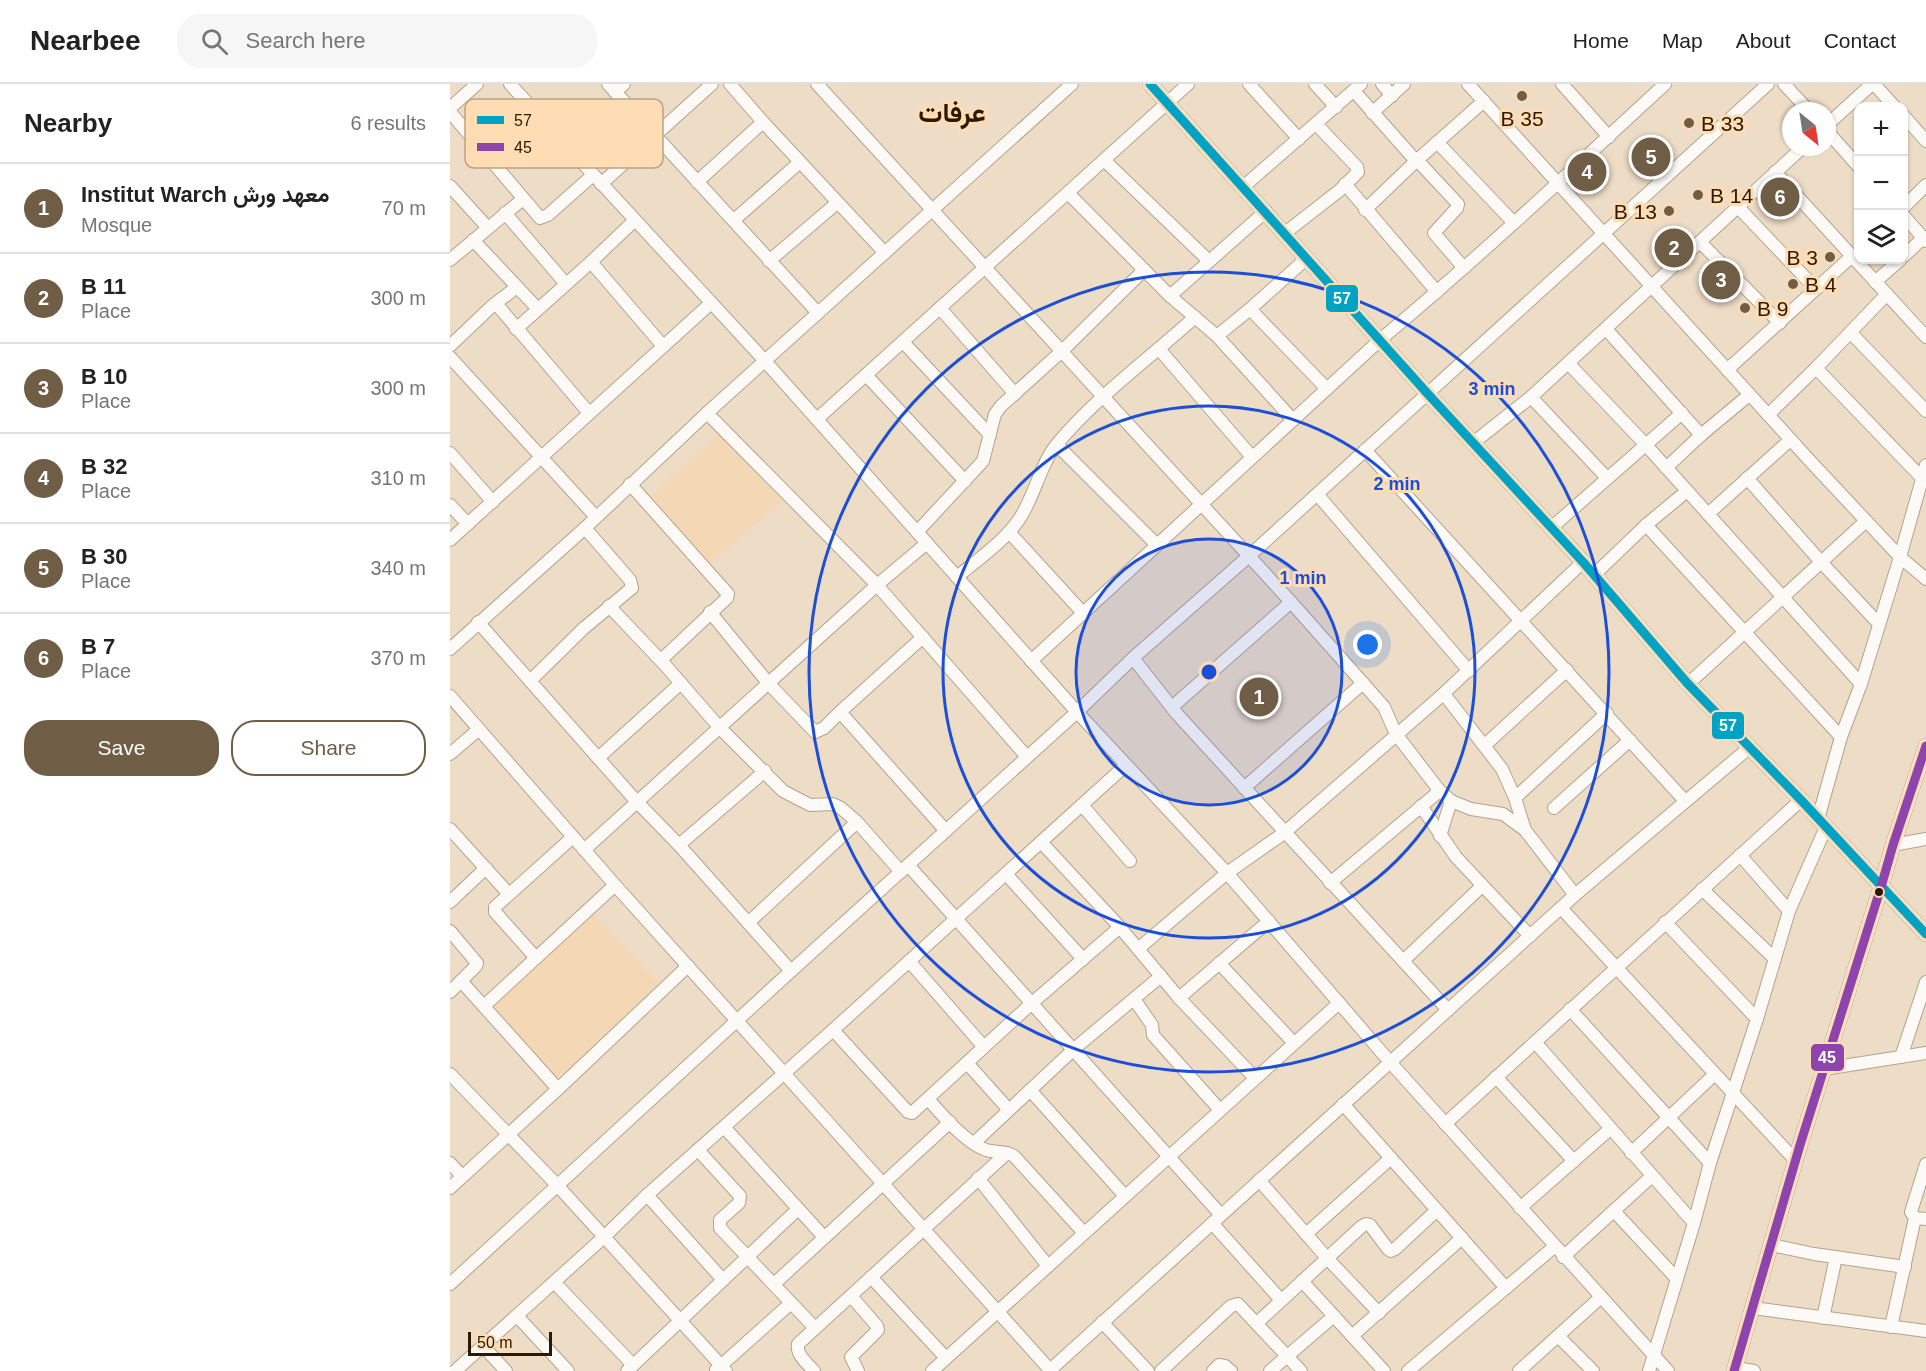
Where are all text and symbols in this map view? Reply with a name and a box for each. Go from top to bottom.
search box [177,14,597,68]
text: Nearbee [30,25,141,56]
icon: search [198,25,231,58]
text: Search here [246,28,365,53]
text: Home [1573,29,1629,52]
text: Map [1662,29,1703,52]
text: About [1736,29,1791,52]
text: Contact [1824,29,1896,52]
marker: B 35 [1515,89,1529,103]
district label: عرفات [918,98,986,130]
legend [465,99,663,168]
north arrow [1782,102,1836,156]
map controls [1854,102,1908,264]
button: + [1854,102,1908,156]
place label: B 35 [1500,107,1544,130]
text: Nearby [24,108,112,138]
text: 6 results [350,112,426,134]
text: 57 [514,112,532,129]
place label: B 33 [1701,112,1744,135]
marker: B 33 [1682,116,1696,130]
pin: 5 [1632,134,1670,180]
text: 45 [514,139,532,156]
pin: 4 [1568,150,1606,194]
button: − [1854,156,1908,210]
pin: 6 [1760,174,1800,220]
text: Institut Warch معهد ورش [81,182,329,207]
place label: B 14 [1710,184,1754,207]
marker: B 14 [1691,188,1705,202]
text: 1 [38,197,49,219]
text: 70 m [382,197,426,219]
place label: B 13 [1614,200,1657,223]
marker: B 13 [1662,204,1676,218]
button: layers [1854,210,1908,264]
text: Mosque [81,214,152,236]
pin: 2 [1654,226,1694,270]
place label: B 3 [1786,246,1818,269]
marker: B 3 [1823,250,1837,264]
pin: 3 [1702,258,1740,302]
place label: B 4 [1805,273,1837,296]
text: B 11 [81,274,126,299]
marker: B 4 [1786,277,1800,291]
line badge: 57 [1325,284,1359,313]
text: 2 [38,287,49,309]
text: 300 m [370,287,426,309]
text: 57 [1333,290,1351,307]
place label: B 9 [1757,297,1789,320]
text: Place [81,300,131,322]
marker: B 9 [1738,301,1752,315]
text: B 10 [81,364,127,389]
text: 3 [38,377,49,399]
text: 300 m [370,377,426,399]
text: 3 min [1468,379,1516,399]
text: Place [81,390,131,412]
text: B 32 [81,454,127,479]
text: 4 [38,467,49,489]
text: 310 m [370,467,426,489]
text: 2 min [1373,474,1421,494]
text: Place [81,480,131,502]
text: B 30 [81,544,127,569]
text: 5 [38,557,49,579]
text: 340 m [370,557,426,579]
text: 1 min [1279,568,1327,588]
text: Place [81,570,131,592]
your location [1353,630,1382,659]
text: B 7 [81,634,115,659]
text: 6 [38,647,49,669]
text: 370 m [370,647,426,669]
text: Place [81,660,131,682]
centre of rings [1199,662,1219,682]
pin: 1 [1240,674,1278,720]
line badge: 57 [1711,711,1745,740]
text: 57 [1719,717,1737,734]
button: Save [24,720,219,776]
button: Share [231,720,426,776]
unlabelled marker [1873,886,1885,898]
line badge: 45 [1810,1043,1845,1072]
text: 45 [1818,1049,1836,1066]
scale bar [468,1329,552,1356]
text: 50 m [477,1334,513,1351]

